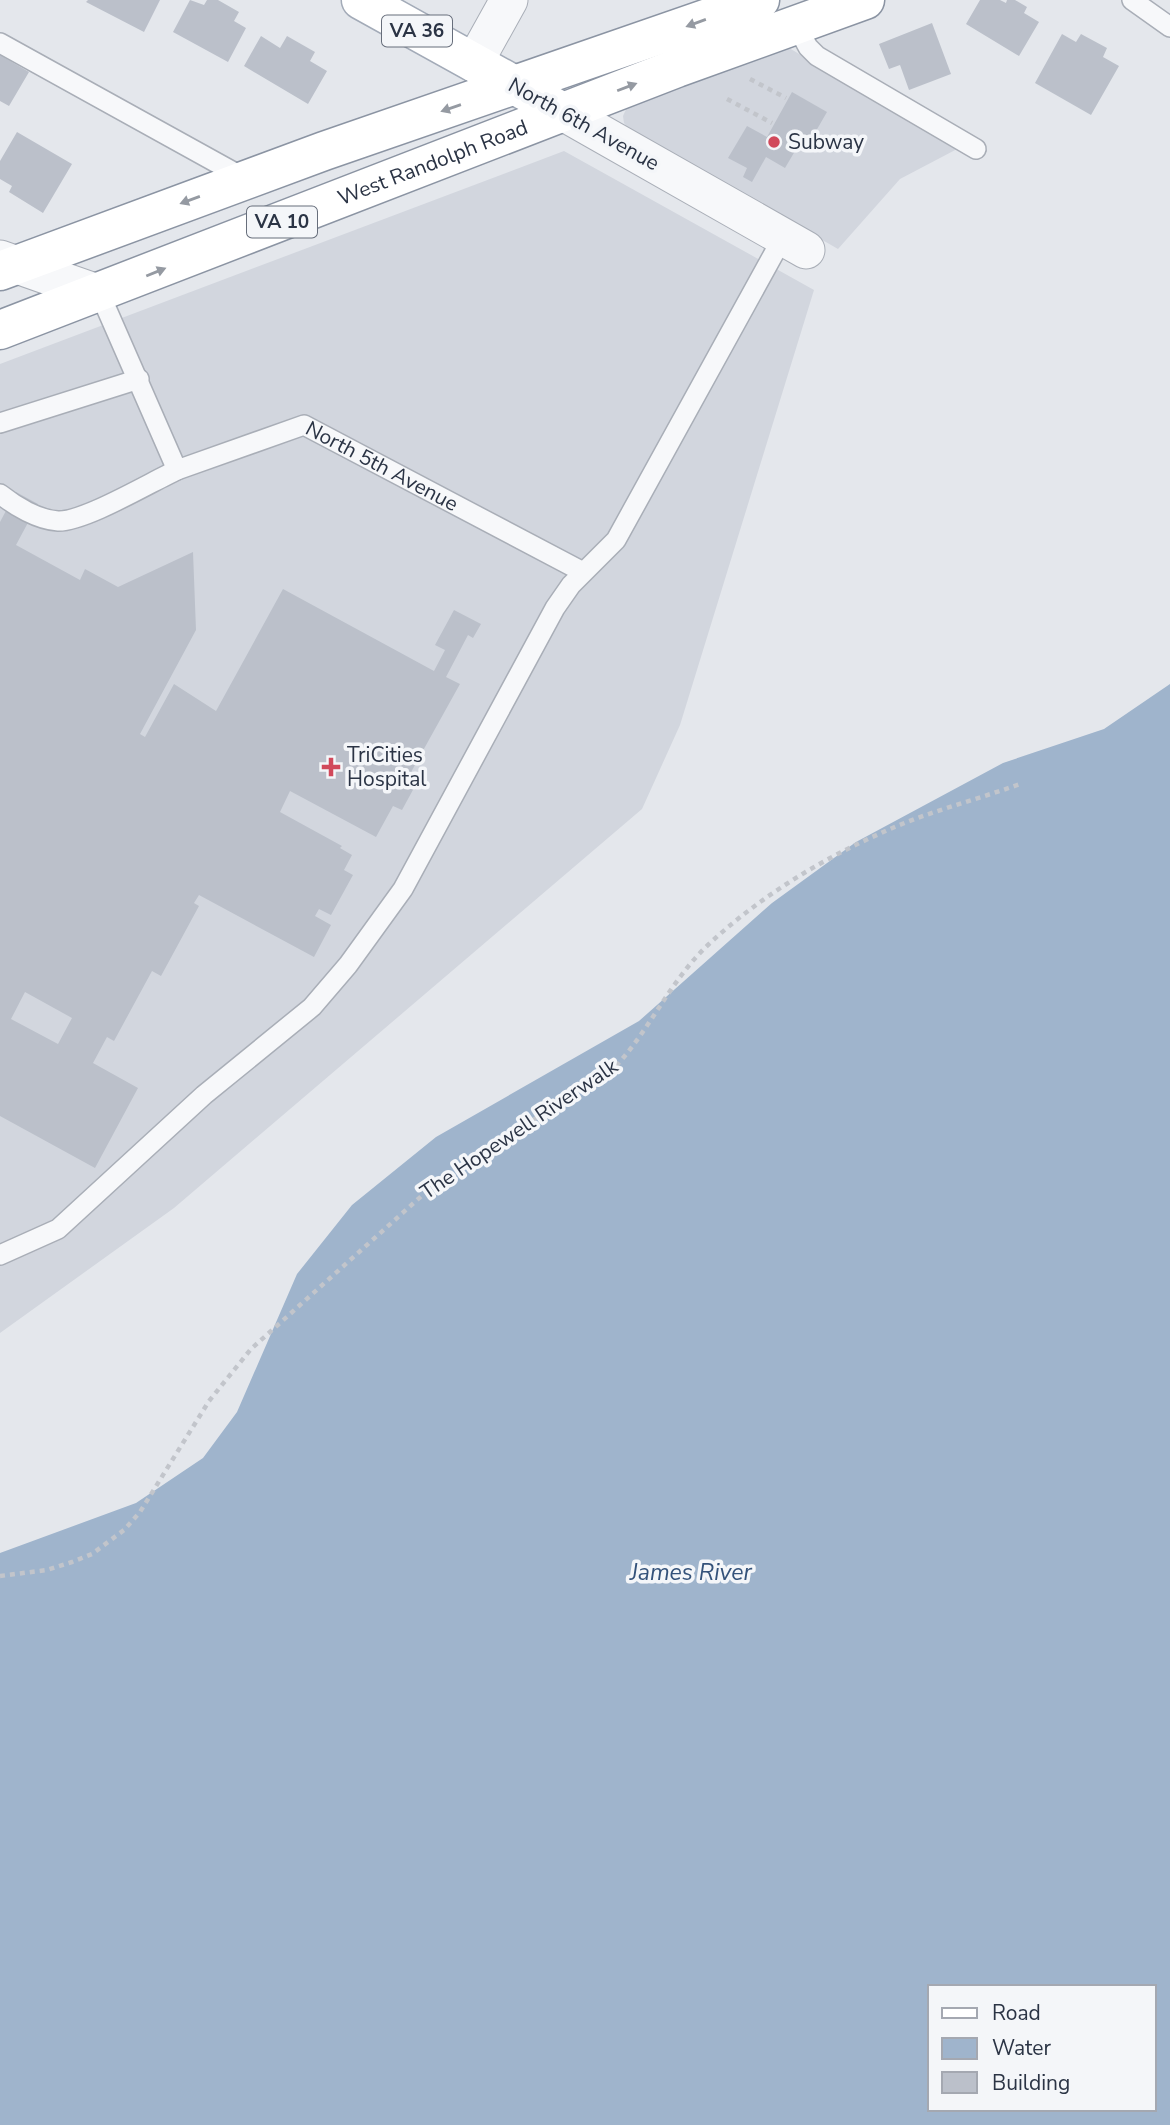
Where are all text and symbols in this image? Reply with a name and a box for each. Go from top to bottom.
road number: VA 36 [382,16,452,46]
one-way arrow [685,18,706,29]
street label: North 6th Avenue [503,71,665,177]
one-way arrow [617,82,638,93]
one-way arrow [440,103,461,114]
street label: West Randolph Road [334,113,532,212]
place label: Subway [788,128,864,156]
marker: Subway [766,134,782,150]
one-way arrow [180,195,201,206]
road number: VA 10 [247,206,317,238]
one-way arrow [145,266,166,277]
street label: North 5th Avenue [301,414,463,518]
place label: TriCities Hospital [347,741,427,793]
marker: TriCities Hospital [321,757,341,777]
street label: The Hopewell Riverwalk [415,1052,624,1206]
water label: James River [629,1557,752,1588]
legend [928,1985,1156,2111]
text: Road [992,1999,1041,2027]
text: Water [992,2034,1051,2062]
text: Building [992,2069,1070,2097]

